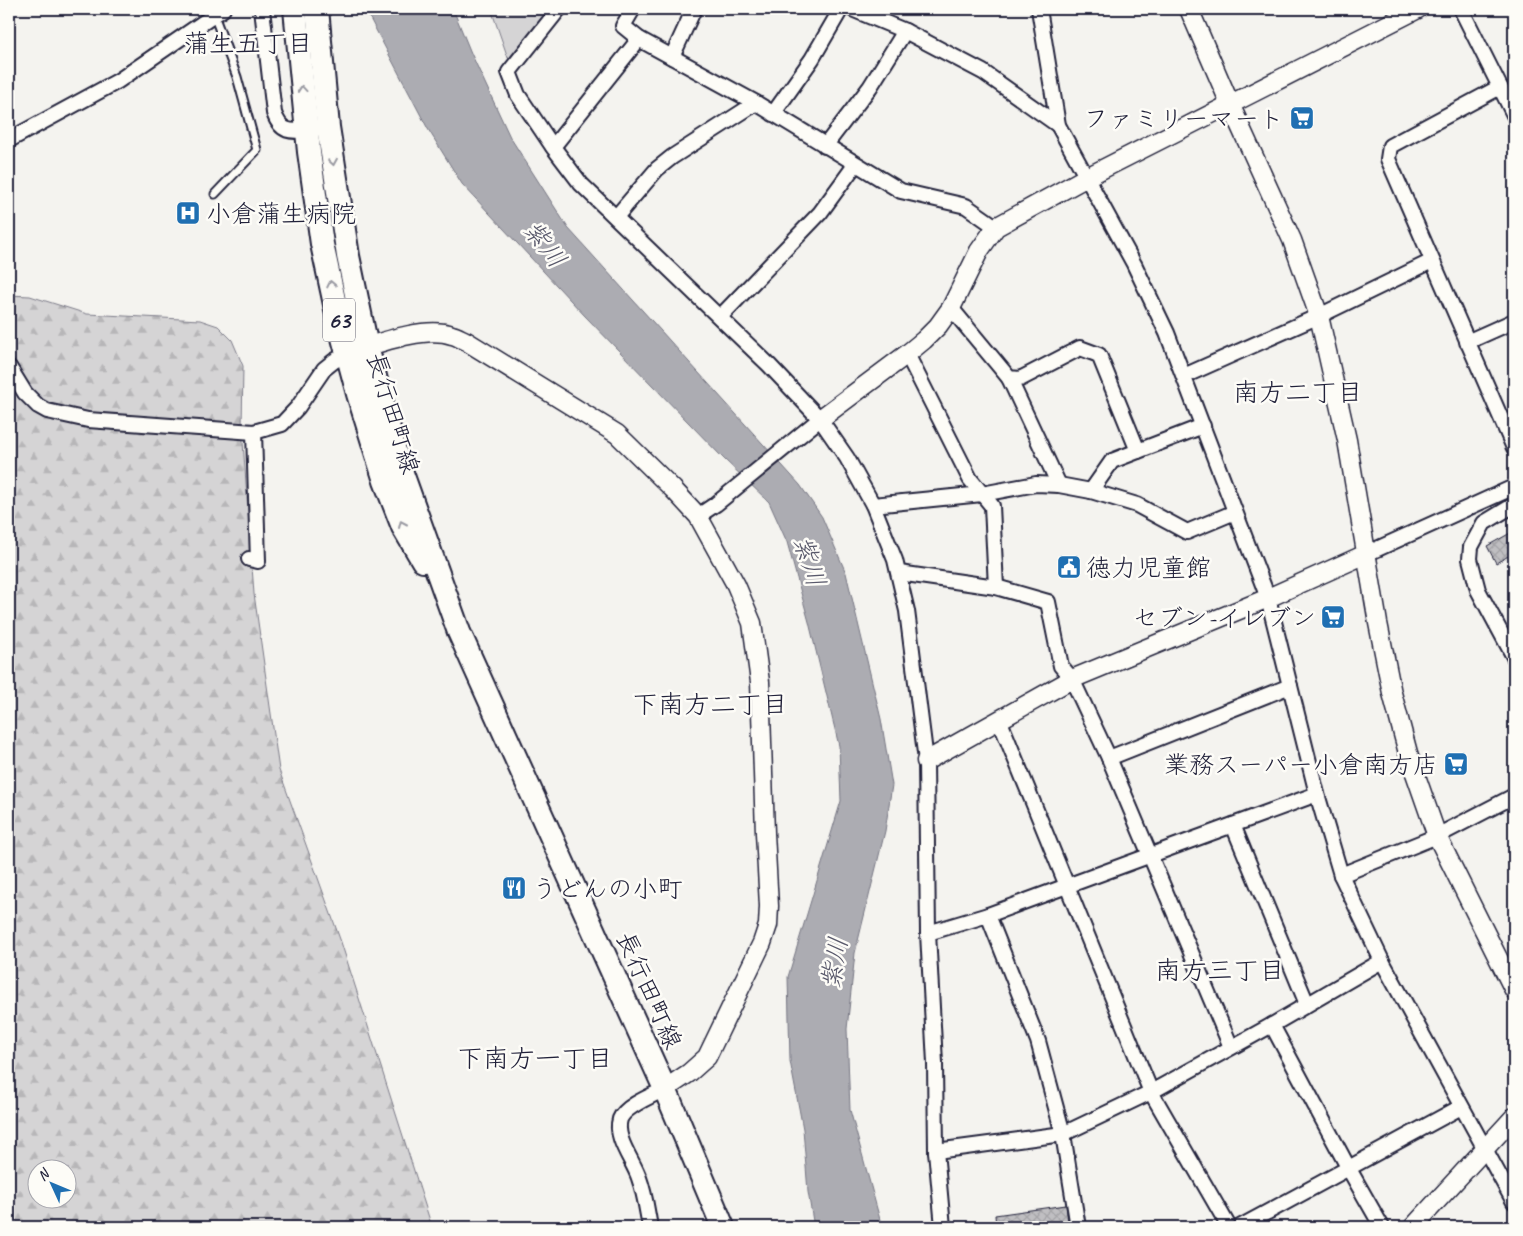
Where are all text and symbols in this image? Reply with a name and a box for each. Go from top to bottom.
district label: 蒲生五丁目 [183,27,313,60]
one-way arrow [297,85,308,93]
place label: ファミリーマート [1083,103,1284,135]
supermarket icon: ファミリーマート [1289,105,1315,131]
one-way arrow [327,157,337,166]
place label: 小倉蒲生病院 [206,198,356,230]
hospital icon: 小倉蒲生病院 [175,200,201,226]
water label: 紫川 [516,214,574,275]
one-way arrow [326,280,337,289]
road number: 63 [323,298,355,342]
street label: 長行田町線 [359,349,427,478]
district label: 南方二丁目 [1233,376,1363,409]
one-way arrow [398,520,409,529]
water label: 紫川 [786,531,833,591]
place label: 徳力児童館 [1086,552,1211,584]
public building icon: 徳力児童館 [1056,554,1082,580]
place label: セブン-イレブン [1133,602,1316,634]
supermarket icon: セブン-イレブン [1320,604,1346,630]
district label: 下南方二丁目 [632,688,788,721]
place label: 業務スーパー小倉南方店 [1164,749,1438,781]
supermarket icon: 業務スーパー小倉南方店 [1443,751,1469,777]
place label: うどんの小町 [532,873,683,905]
restaurant icon: うどんの小町 [501,875,527,901]
street label: 長行田町線 [609,927,689,1054]
water label: 紫川 [814,935,855,992]
district label: 南方三丁目 [1155,954,1285,987]
district label: 下南方一丁目 [457,1042,613,1075]
north arrow [28,1158,78,1208]
text: N [34,1165,54,1184]

